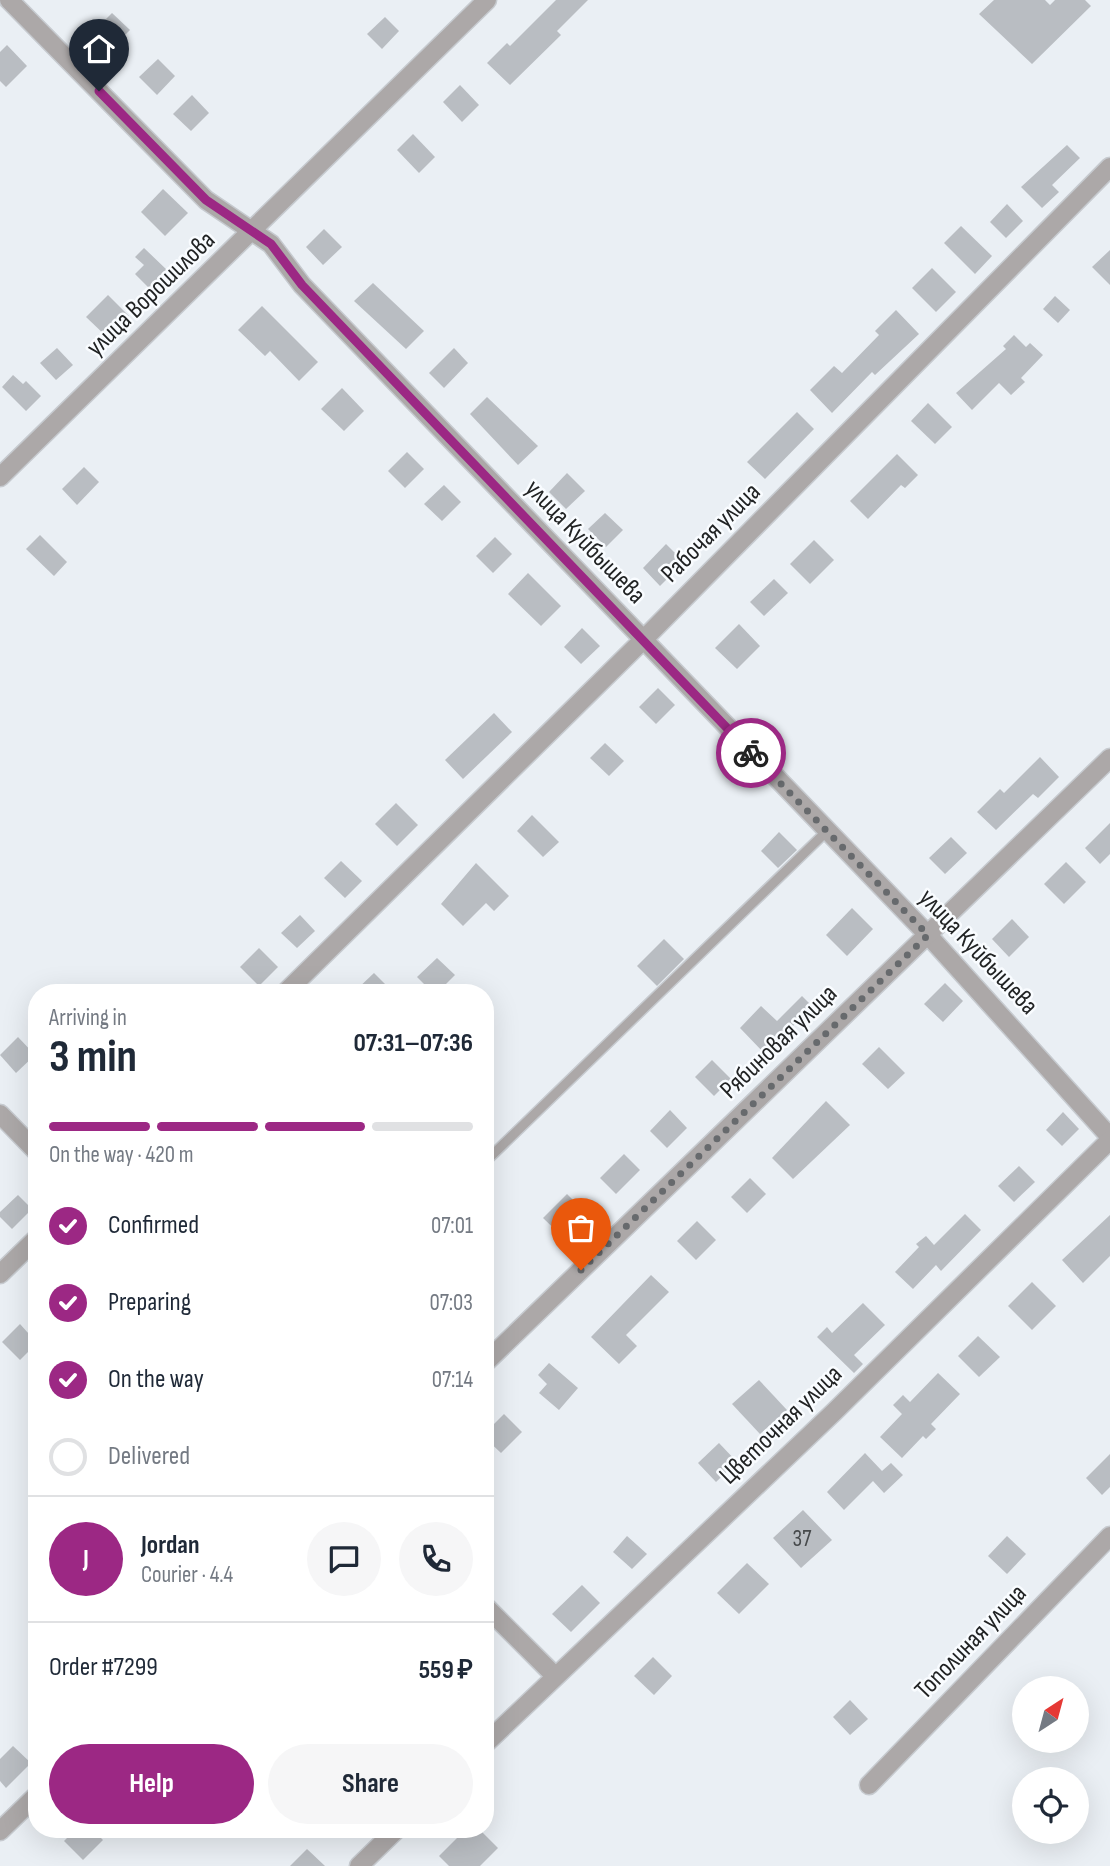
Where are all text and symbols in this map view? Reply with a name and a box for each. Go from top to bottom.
pin [69,19,129,91]
icon: home [80,30,118,68]
street label: улица Ворошилова [80,225,222,363]
street label: улица Куйбышева [518,474,652,610]
street label: Рабочая улица [655,477,767,589]
courier [716,718,786,788]
icon: bike [732,734,770,772]
street label: улица Куйбышева [912,883,1044,1021]
street label: Рябиновая улица [714,979,844,1105]
text: Arriving in [49,1004,127,1032]
text: 07:31–07:36 [353,1028,473,1059]
text: 3 min [49,1030,137,1085]
text: On the way · 420 m [49,1141,193,1169]
pin [551,1198,611,1270]
icon: check [49,1207,87,1245]
icon: bag [562,1209,600,1247]
text: Confirmed [108,1210,199,1241]
text: 07:01 [431,1212,473,1240]
icon: check [49,1284,87,1322]
text: Preparing [108,1287,191,1318]
text: 07:03 [430,1289,473,1317]
street label: Цветочная улица [713,1359,849,1491]
icon: check [49,1361,87,1399]
text: On the way [108,1364,204,1395]
text: 07:14 [432,1366,473,1394]
text: Delivered [108,1441,190,1472]
button: chat [307,1522,381,1596]
button: phone [399,1522,473,1596]
house number: 37 [793,1525,811,1553]
text: Jordan [141,1530,199,1561]
text: J [83,1544,89,1575]
text: Courier · 4.4 [141,1561,233,1589]
street label: Тополиная улица [909,1578,1033,1706]
text: Order #7299 [49,1652,158,1683]
text: 559 ₽ [419,1655,473,1686]
north arrow [1012,1676,1088,1754]
map controls [1012,1676,1089,1844]
button: Help [49,1744,254,1824]
button: Share [268,1744,473,1824]
button: locate [1012,1767,1089,1844]

